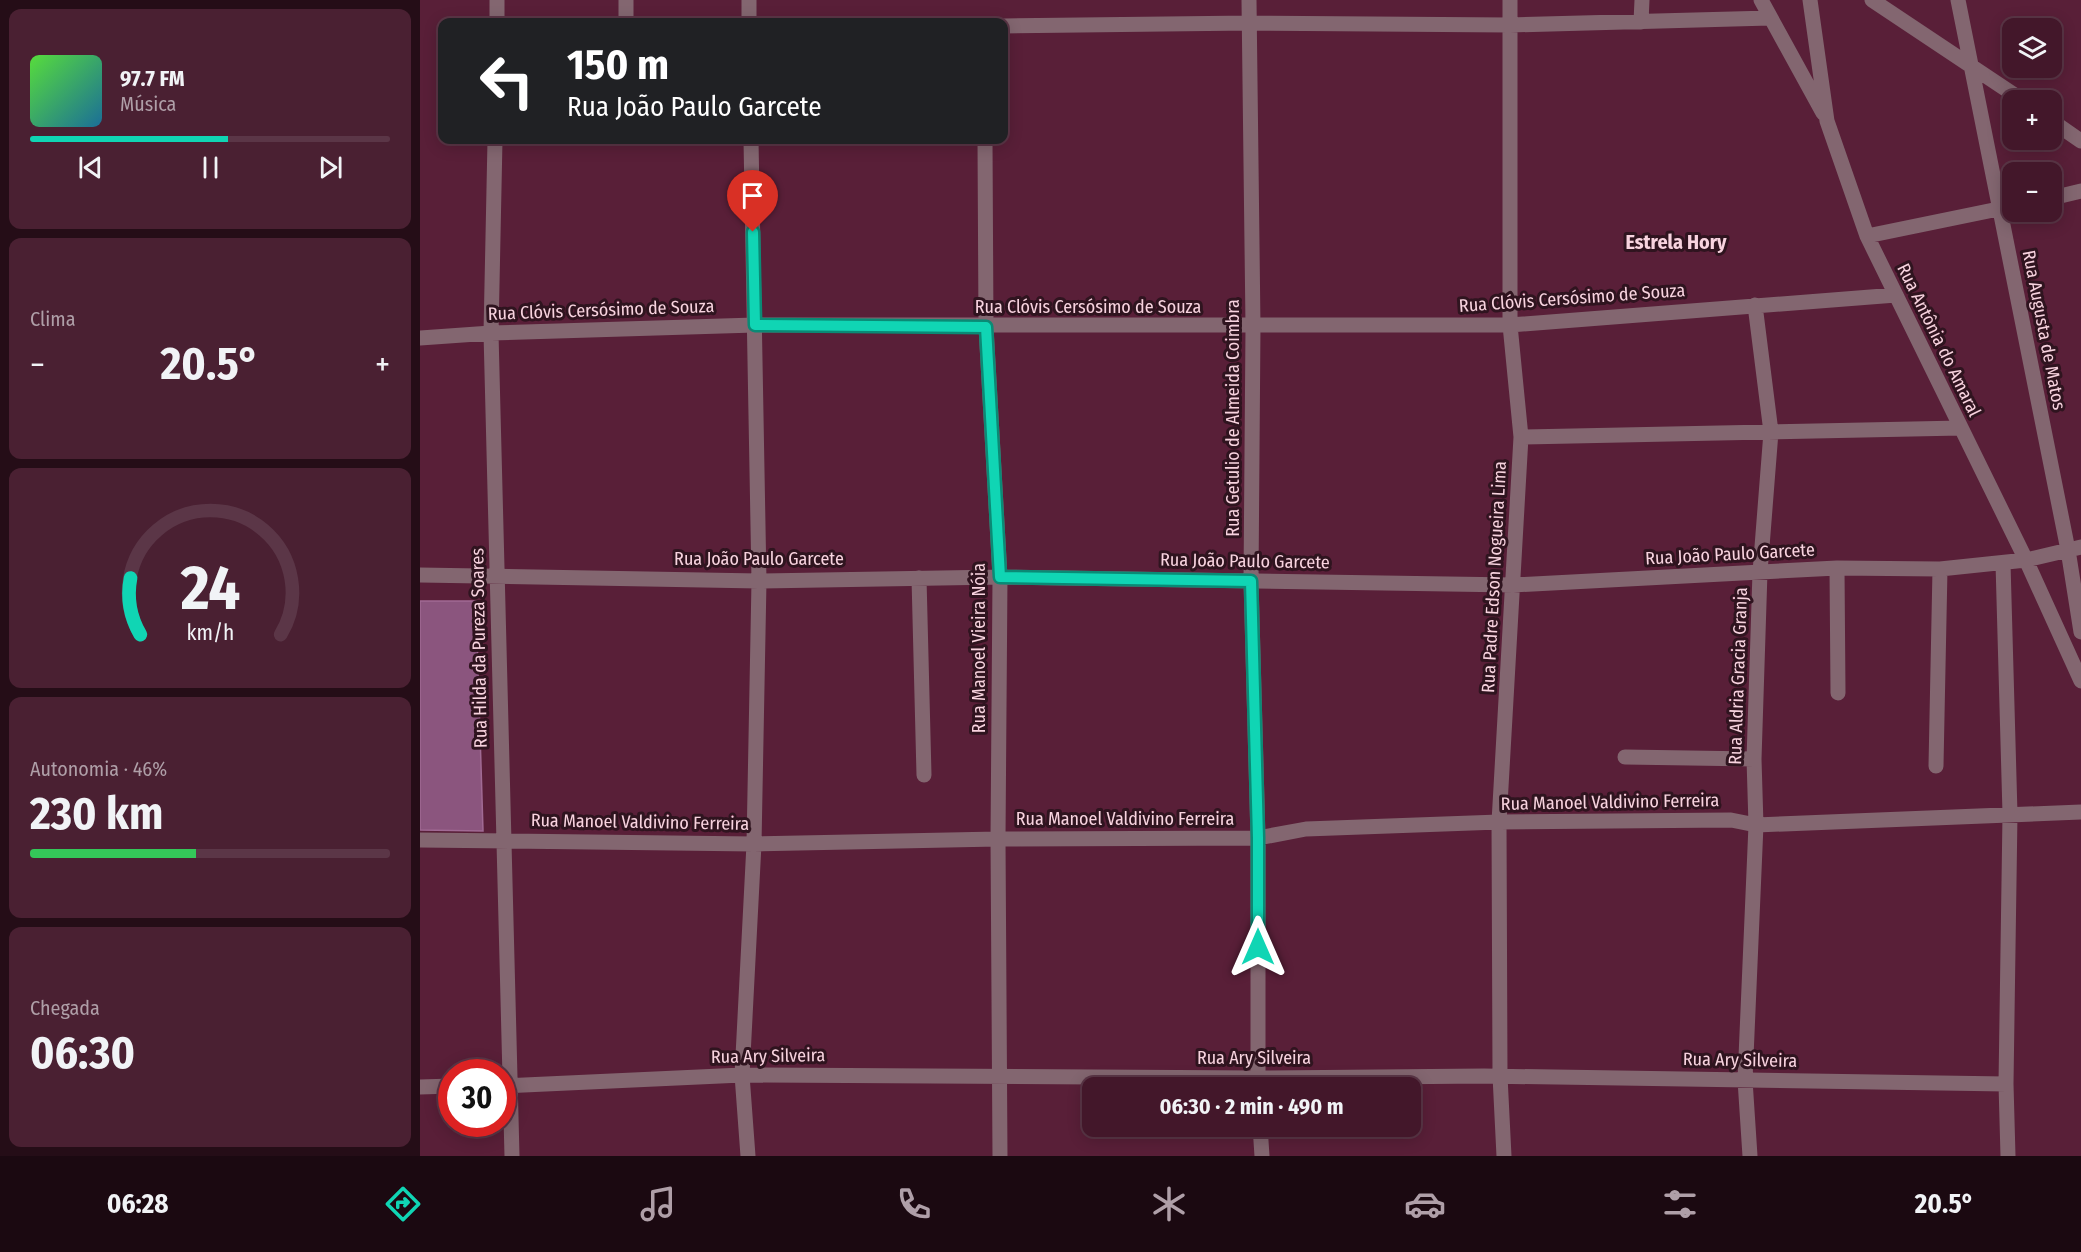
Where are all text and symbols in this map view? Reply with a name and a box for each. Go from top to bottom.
map controls [2002,18,2062,222]
button: layers [2002,18,2062,78]
text: 150 m [567,40,669,90]
icon: left [468,42,546,120]
text: 97.7 FM [120,65,184,92]
button: + [2002,90,2062,150]
text: Rua João Paulo Garcete [567,91,822,123]
text: Música [120,92,176,116]
icon: previous [74,151,107,184]
icon: pause [194,151,227,184]
icon: next [314,151,347,184]
button: − [2002,162,2062,222]
pin [727,170,778,232]
icon: arrive [736,179,769,212]
district label: Estrela Hory [1625,230,1727,254]
street label: Rua Augusta de Matos [2018,248,2070,412]
street label: Rua Antônia do Amaral [1892,260,1986,421]
street label: Rua Clóvis Cersósimo de Souza [1458,279,1686,317]
street label: Rua Clóvis Cersósimo de Souza [487,295,715,325]
street label: Rua Clóvis Cersósimo de Souza [975,296,1202,318]
street label: Rua Getulio de Almeida Coimbra [1222,299,1244,537]
text: Clima [30,307,75,331]
text: 20.5° [160,337,259,391]
text: − [30,345,45,385]
text: + [375,345,390,385]
street label: Rua Padre Edson Nogueira Lima [1477,460,1511,694]
street label: Rua João Paulo Garcete [1645,539,1815,569]
street label: Rua Hilda da Pureza Soares [466,547,492,748]
street label: Rua João Paulo Garcete [674,548,844,570]
street label: Rua João Paulo Garcete [1160,549,1330,573]
text: 24 [179,551,240,626]
street label: Rua Manoel Vieira Nóia [968,563,990,733]
street label: Rua Aldria Gracia Granja [1724,587,1752,765]
text: km/h [186,620,234,646]
text: Autonomia · 46% [30,757,167,781]
text: 230 km [30,787,163,841]
street label: Rua Manoel Valdivino Ferreira [1501,789,1720,815]
street label: Rua Manoel Valdivino Ferreira [1016,808,1234,830]
street label: Rua Manoel Valdivino Ferreira [531,809,750,835]
position arrow [1226,915,1290,979]
text: Chegada [30,996,100,1020]
text: 06:30 [30,1026,135,1080]
street label: Rua Ary Silveira [711,1044,825,1068]
street label: Rua Ary Silveira [1197,1047,1311,1069]
street label: Rua Ary Silveira [1683,1048,1797,1072]
speed limit sign: 30 [438,1059,516,1137]
text: 06:30 · 2 min · 490 m [1159,1093,1344,1120]
icon: directions [382,1183,424,1225]
icon: music [637,1183,679,1225]
icon: phone [893,1183,935,1225]
icon: climate [1148,1183,1190,1225]
icon: car [1404,1183,1446,1225]
icon: filters [1659,1183,1701,1225]
text: 06:28 [107,1188,169,1220]
text: 20.5° [1915,1188,1974,1220]

